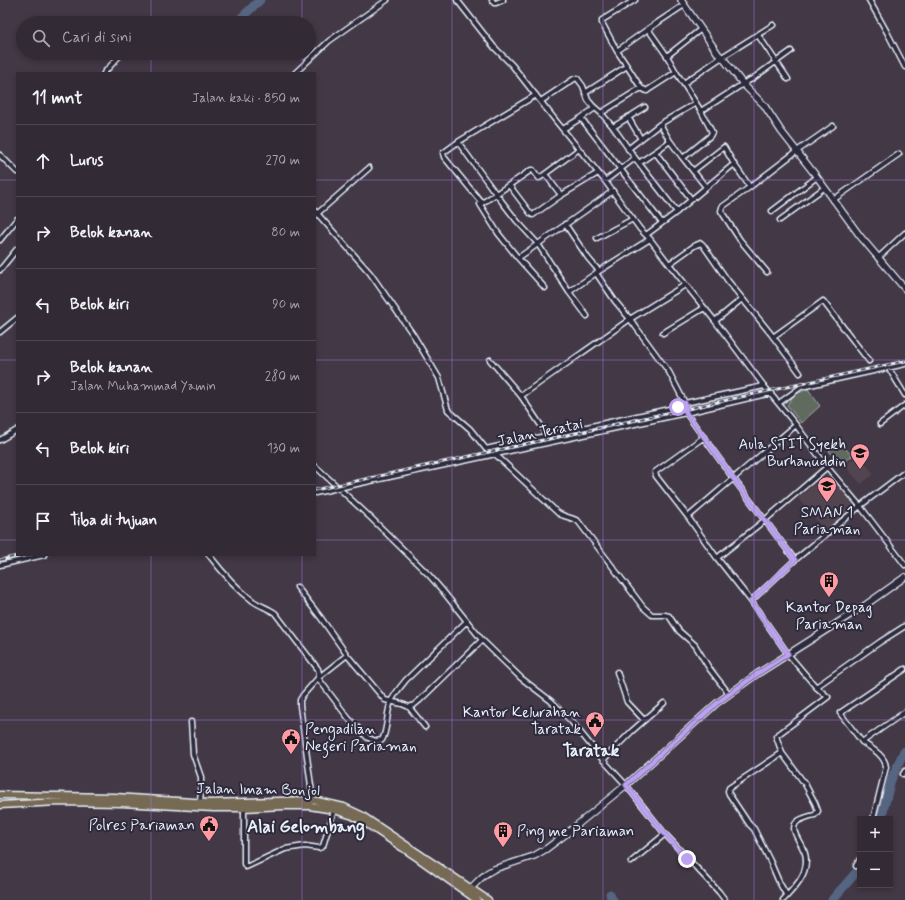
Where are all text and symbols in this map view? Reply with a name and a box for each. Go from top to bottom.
search box [16,16,316,60]
icon: search [30,27,52,49]
text: Cari di sini [62,28,132,48]
text: 11 mnt [32,87,82,109]
text: Jalan kaki · 850 m [192,90,300,107]
icon: ahead [32,150,54,172]
text: Lurus [70,151,103,171]
text: 270 m [265,152,300,169]
icon: right [32,222,54,244]
text: Belok kanan [70,223,153,243]
text: 80 m [271,224,300,241]
icon: left [32,294,54,316]
text: Belok kiri [70,295,129,315]
text: 90 m [272,296,300,313]
text: Belok kanan [70,358,153,378]
icon: right [32,366,54,388]
text: 280 m [265,368,300,385]
text: Jalan Muhammad Yamin [70,378,216,395]
route start [669,398,687,416]
street label: Jalan Teratai [496,414,585,452]
place label: Aula STIT Syekh Burhanuddin [739,435,846,472]
icon: left [32,438,54,460]
text: Belok kiri [70,439,129,459]
text: 130 m [267,440,300,457]
school or university icon: Aula STIT Syekh Burhanuddin [849,442,871,470]
school or university icon: SMAN 1 Pariaman [816,475,838,503]
place label: SMAN 1 Pariaman [794,503,860,540]
icon: arrive [32,510,54,532]
text: Tiba di tujuan [70,511,157,531]
building icon: Kantor Depag Pariaman [818,570,840,598]
place label: Kantor Depag Pariaman [786,598,872,635]
place label: Kantor Kelurahan Taratak [463,703,581,740]
public building icon: Kantor Kelurahan Taratak [584,710,606,738]
place label: Pengadilan Negeri Pariaman [305,720,417,758]
public building icon: Pengadilan Negeri Pariaman [280,727,302,755]
district label: Taratak [563,740,620,762]
street label: Jalan Imam Bonjol [196,779,320,801]
public building icon: Polres Pariaman [198,814,220,842]
place label: Polres Pariaman [89,816,195,836]
district label: Alai Gelombang [247,816,365,841]
map controls [857,816,893,888]
button: + [857,816,893,852]
building icon: Ping me Pariaman [492,820,514,848]
place label: Ping me Pariaman [517,822,634,843]
route end [678,850,696,868]
button: − [857,852,893,888]

